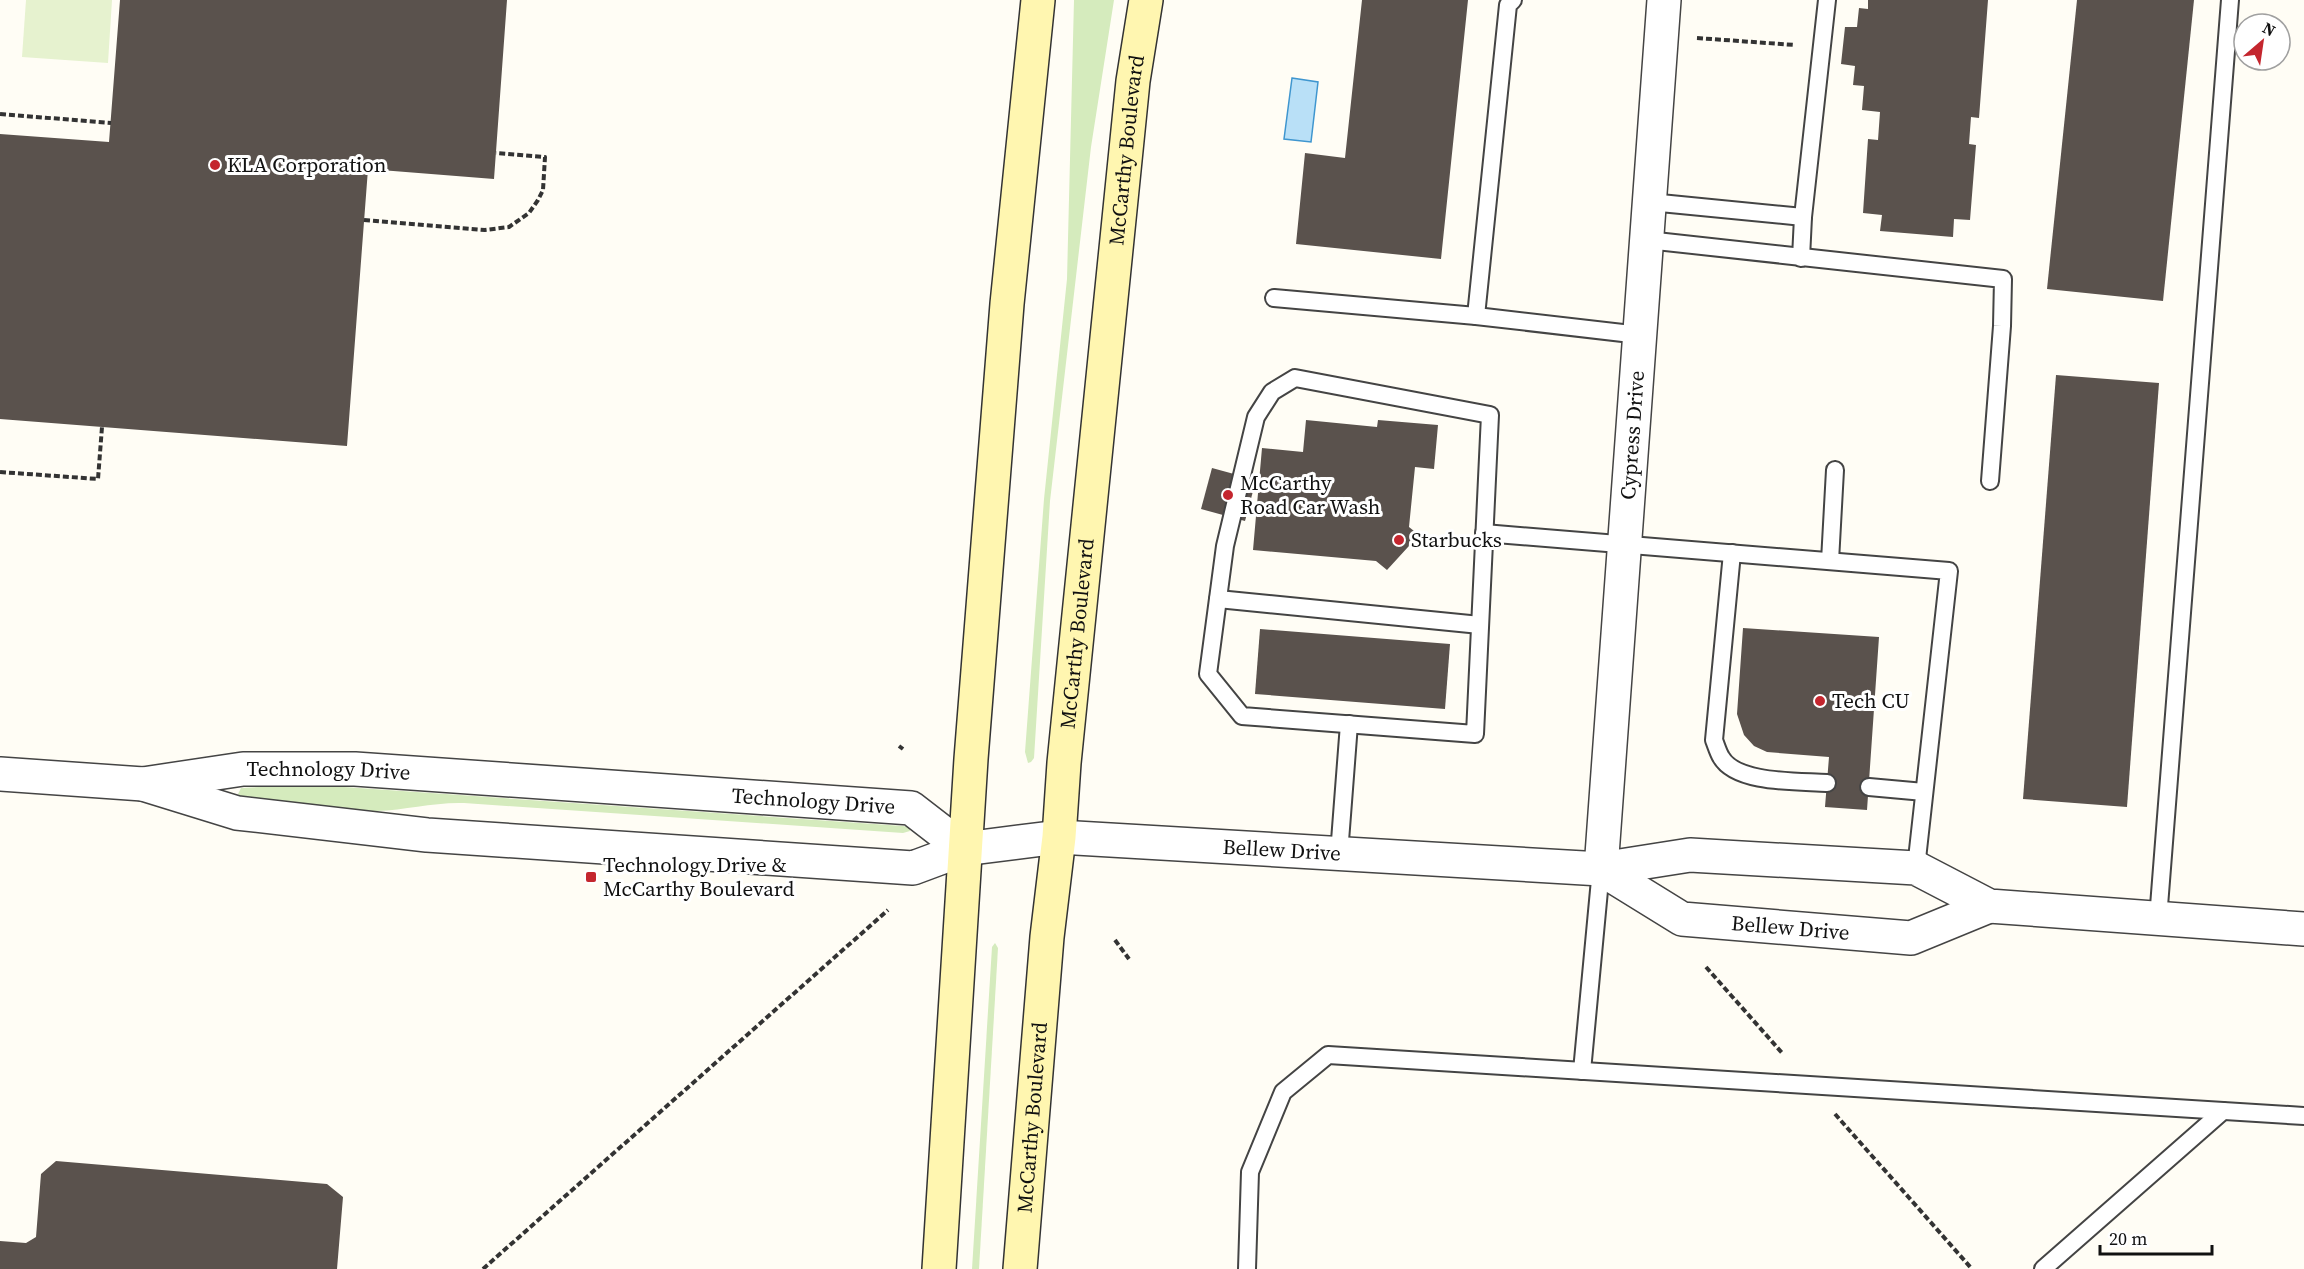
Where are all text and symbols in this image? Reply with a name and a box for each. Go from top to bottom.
north arrow [2232,12,2292,72]
text: N [2259,16,2280,41]
street label: McCarthy Boulevard [1101,53,1151,247]
place label: KLA Corporation [227,150,387,179]
marker: KLA Corporation [208,158,222,172]
street label: Cypress Drive [1613,369,1651,501]
place label: McCarthy Road Car Wash [1240,468,1380,521]
marker: McCarthy Road Car Wash [1221,488,1235,502]
place label: Starbucks [1411,525,1502,554]
marker: Starbucks [1392,533,1406,547]
street label: McCarthy Boulevard [1053,537,1101,730]
place label: Tech CU [1832,686,1910,715]
marker: Tech CU [1813,694,1827,708]
street label: Technology Drive [247,754,411,787]
street label: Technology Drive [731,780,896,821]
street label: Bellew Drive [1222,832,1342,868]
place label: Technology Drive & McCarthy Boulevard [603,850,794,903]
marker: Technology Drive & McCarthy Boulevard [584,870,598,884]
street label: Bellew Drive [1730,908,1851,947]
street label: McCarthy Boulevard [1010,1021,1054,1214]
scale bar [2100,1218,2212,1256]
text: 20 m [2109,1226,2147,1251]

